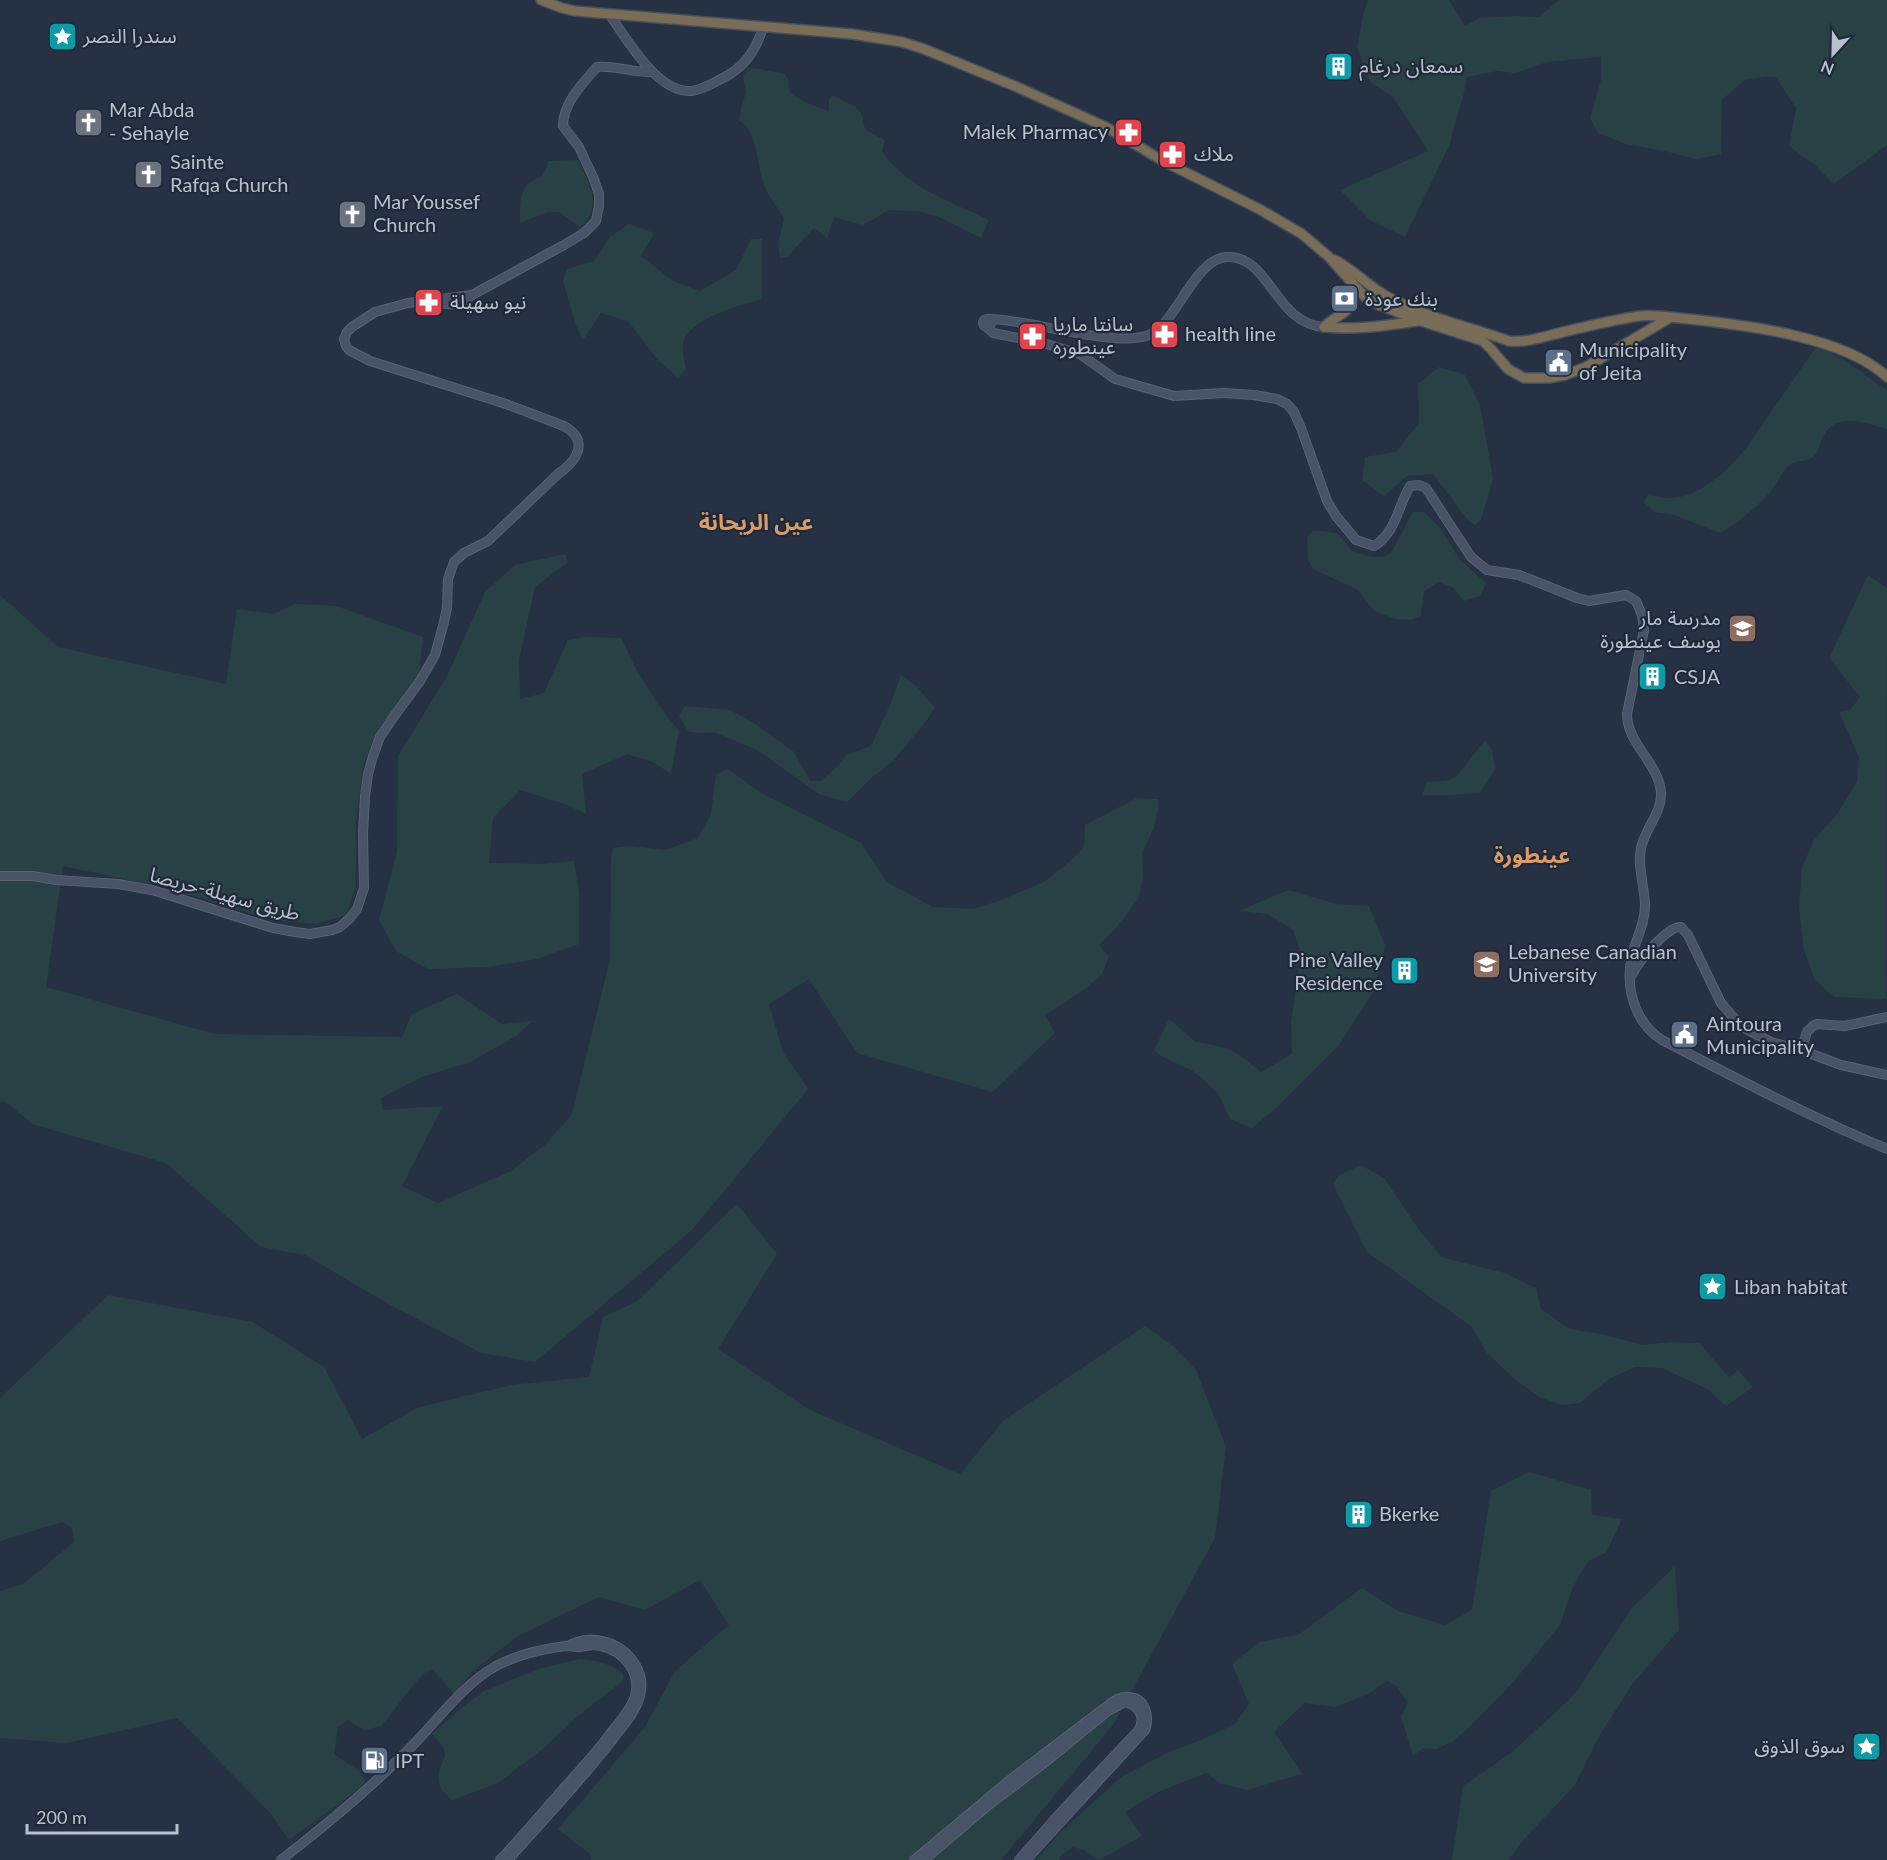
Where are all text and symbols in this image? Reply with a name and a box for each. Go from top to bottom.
place icon: سندرا النصر [46,20,78,52]
place label: سندرا النصر [82,23,177,48]
north arrow [1803,24,1863,84]
building icon: سمعان درغام [1322,50,1354,82]
place label: سمعان درغام [1359,53,1463,81]
text: N [1818,57,1836,79]
place label: Mar Abda - Sehayle [109,97,194,144]
church icon: Mar Abda - Sehayle [72,106,104,138]
pharmacy icon: Malek Pharmacy [1113,116,1145,148]
place label: Malek Pharmacy [963,119,1109,143]
pharmacy icon: ملاك [1157,138,1189,170]
place label: ملاك [1194,141,1234,165]
place label: Sainte Rafqa Church [170,149,288,196]
church icon: Sainte Rafqa Church [133,158,165,190]
place label: Mar Youssef Church [373,189,480,236]
church icon: Mar Youssef Church [336,198,368,230]
bank icon: بنك عودة [1328,283,1360,315]
pharmacy icon: نيو سهيلة [413,286,445,318]
place label: بنك عودة [1365,286,1438,311]
place label: نيو سهيلة [450,289,526,314]
place label: سانتا ماريا عينطوره [1053,311,1133,359]
pharmacy icon: health line [1148,318,1180,350]
pharmacy icon: سانتا ماريا عينطوره [1016,320,1048,352]
place label: health line [1185,321,1276,345]
place label: Municipality of Jeita [1579,337,1688,384]
public building icon: Municipality of Jeita [1542,346,1574,378]
district label: عين الريحانة [699,508,813,535]
place label: مدرسة مار يوسف عينطورة [1600,605,1721,653]
school or university icon: مدرسة مار يوسف عينطورة [1726,613,1758,645]
building icon: CSJA [1637,661,1669,693]
place label: CSJA [1674,664,1720,688]
district label: عينطورة [1494,841,1570,869]
street label: طريق سهيلة-حريصا [147,861,303,927]
place label: Lebanese Canadian University [1508,939,1677,986]
place label: Pine Valley Residence [1288,947,1384,994]
school or university icon: Lebanese Canadian University [1471,948,1503,980]
building icon: Pine Valley Residence [1388,955,1420,987]
place label: Aintoura Municipality [1706,1011,1815,1058]
public building icon: Aintoura Municipality [1669,1019,1701,1051]
place icon: Liban habitat [1697,1271,1729,1303]
place label: Liban habitat [1734,1274,1848,1298]
building icon: Bkerke [1342,1498,1374,1530]
place label: Bkerke [1379,1501,1439,1525]
place icon: سوق الذوق [1850,1730,1882,1762]
place label: سوق الذوق [1754,1733,1845,1758]
fuel station icon: IPT [358,1745,390,1777]
place label: IPT [395,1748,425,1772]
scale bar [27,1797,177,1835]
text: 200 m [36,1806,87,1828]

